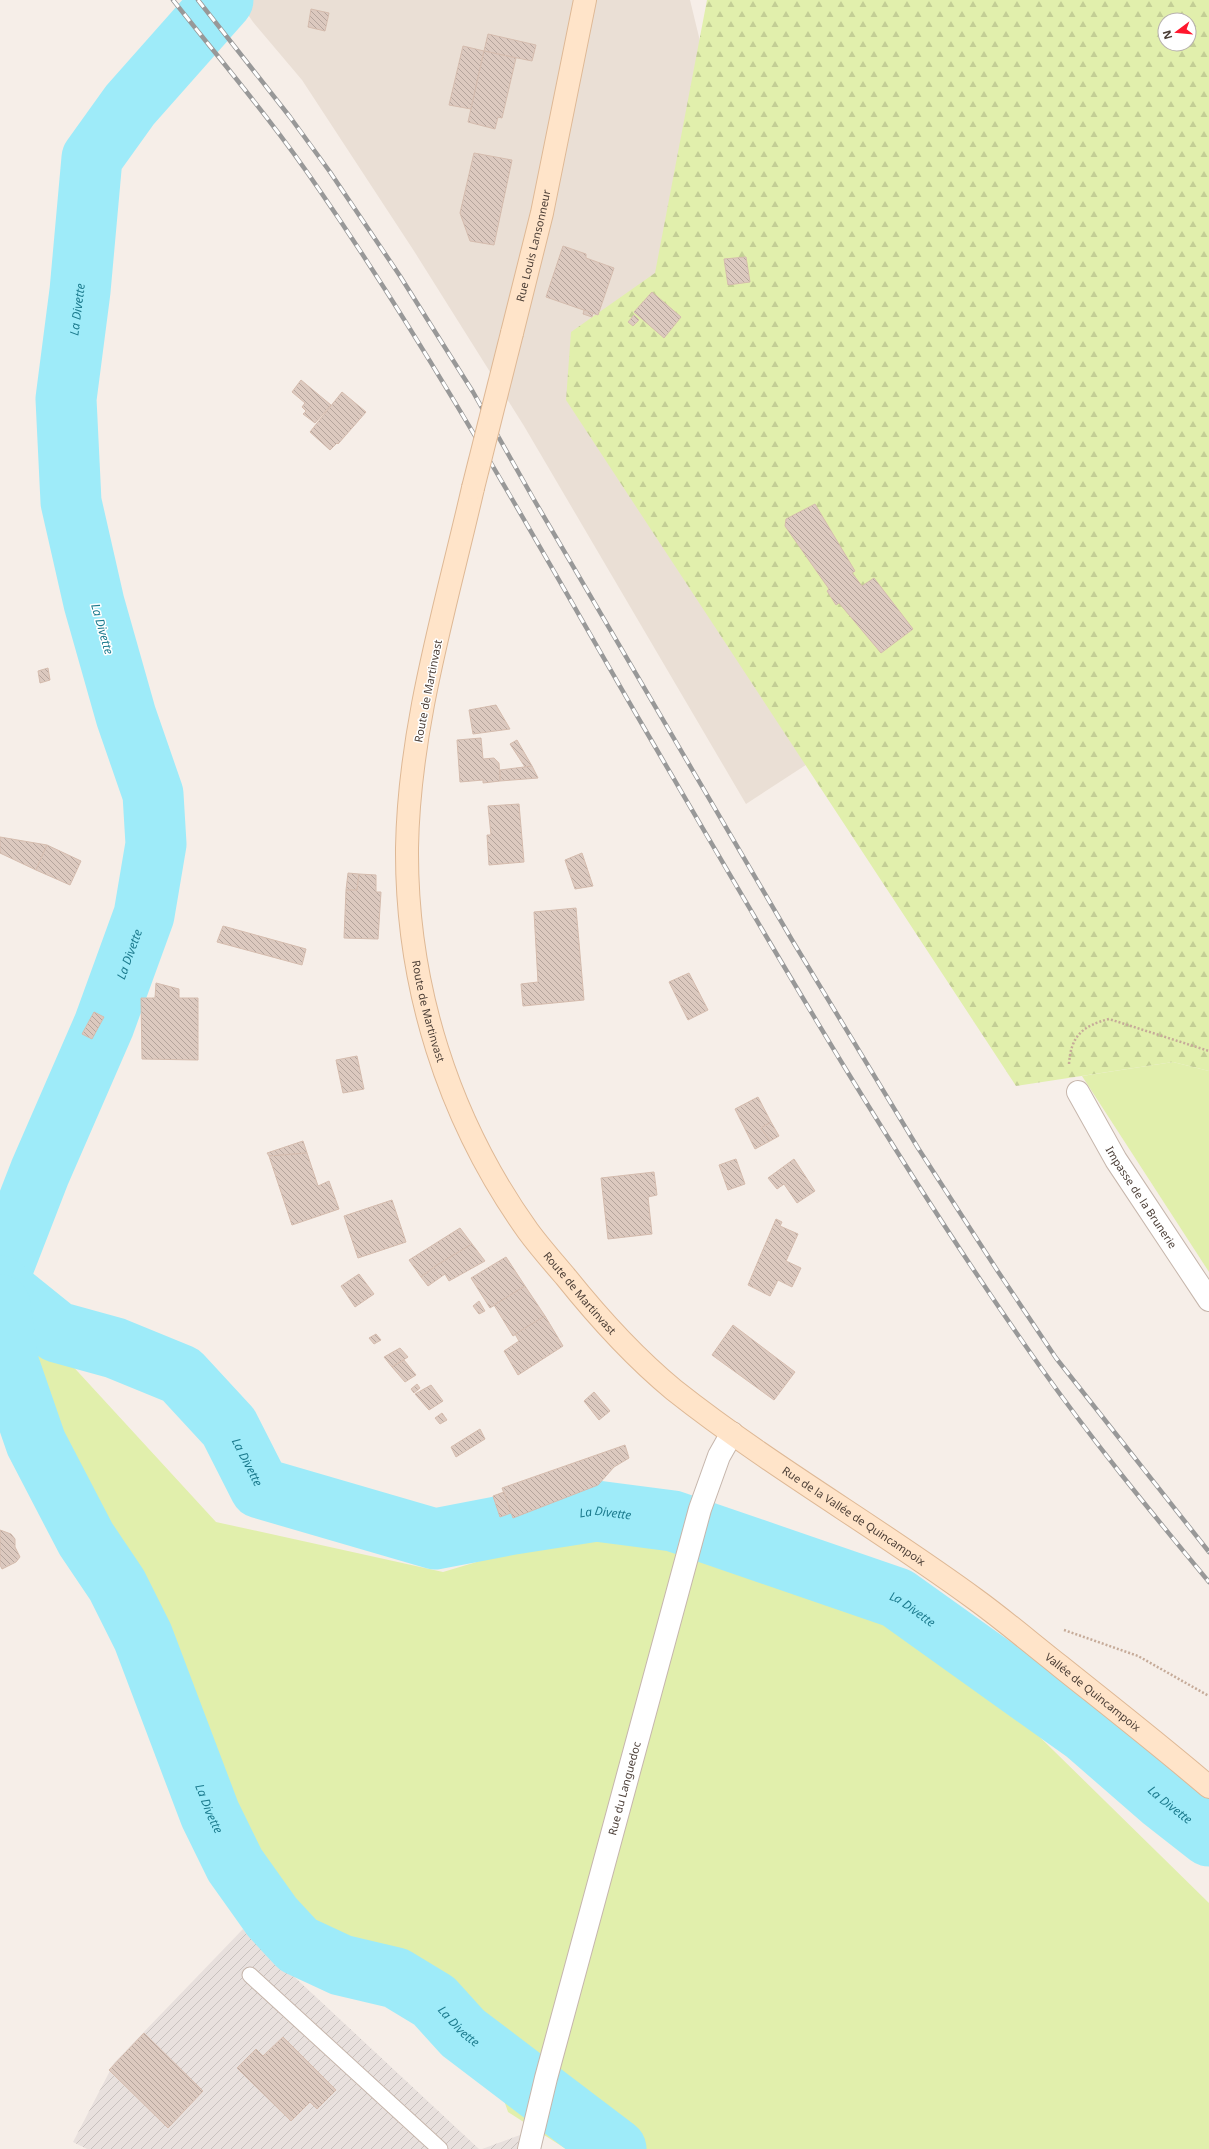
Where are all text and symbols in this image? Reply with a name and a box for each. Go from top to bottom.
north arrow [1157,12,1197,52]
text: N [1158,29,1175,41]
street label: Rue Louis Lansonneur [512,188,554,303]
water label: La Divette [65,283,89,336]
water label: La Divette [87,601,118,656]
street label: Route de Martinvast [410,638,445,744]
water label: La Divette [112,927,146,982]
street label: Route de Martinvast [409,959,449,1064]
street label: Impasse de la Brunerie [1103,1143,1181,1251]
street label: Route de Martinvast [540,1248,620,1338]
water label: La Divette [228,1435,267,1489]
street label: Rue de la Vallée de Quincampoix [780,1463,929,1569]
water label: La Divette [578,1502,632,1524]
water label: La Divette [887,1587,939,1631]
street label: Vallée de Quincampoix [1042,1649,1144,1735]
street label: Rue du Languedoc [604,1740,644,1837]
water label: La Divette [191,1781,227,1836]
water label: La Divette [1144,1782,1196,1828]
water label: La Divette [434,2002,483,2051]

